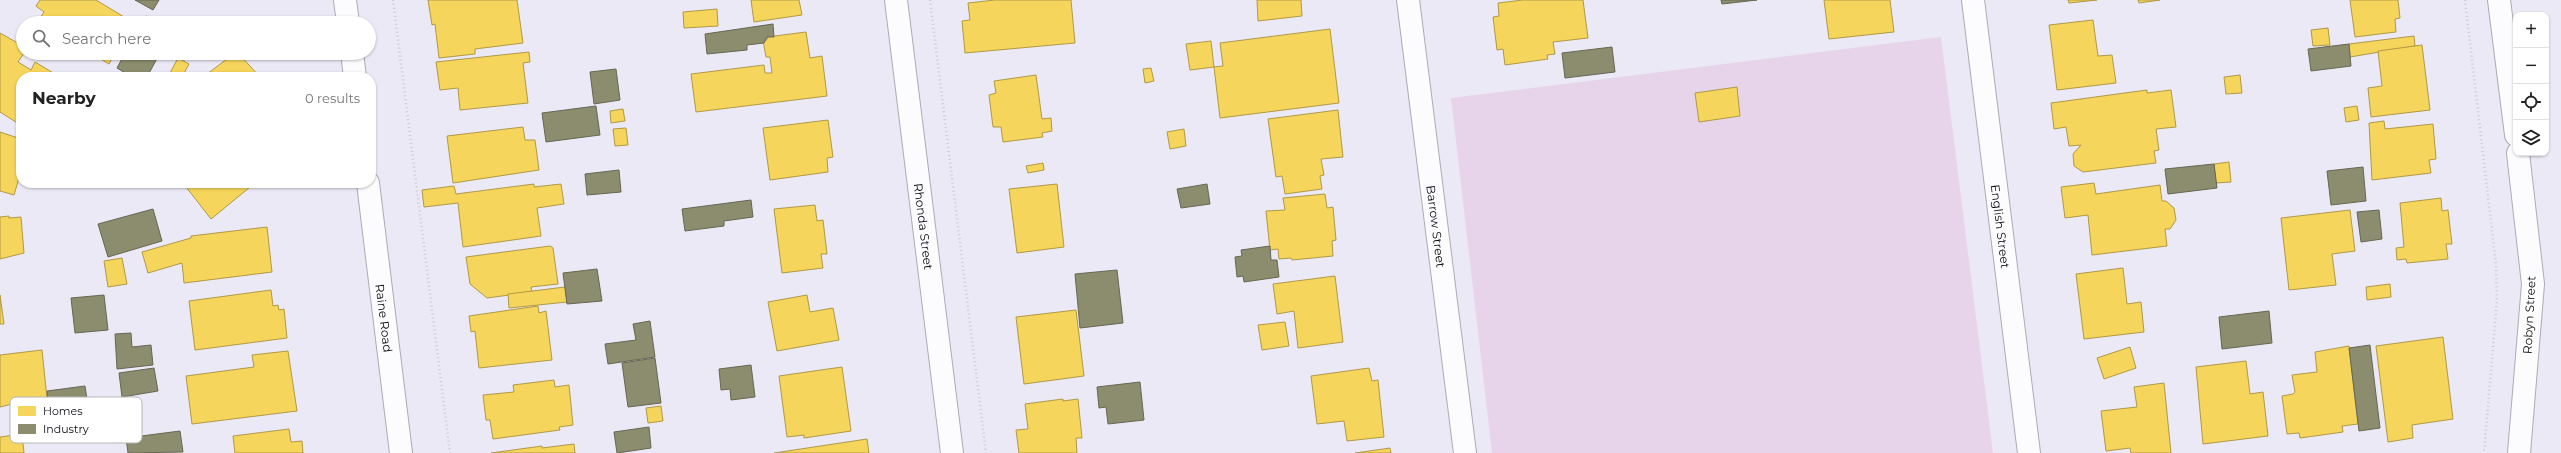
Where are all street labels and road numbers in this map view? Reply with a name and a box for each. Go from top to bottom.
street label: Rhonda Street [911,182,937,271]
street label: Barrow Street [1424,184,1449,268]
street label: English Street [1988,184,2014,269]
street label: Robyn Street [2519,275,2539,354]
street label: Raine Road [373,283,396,353]

